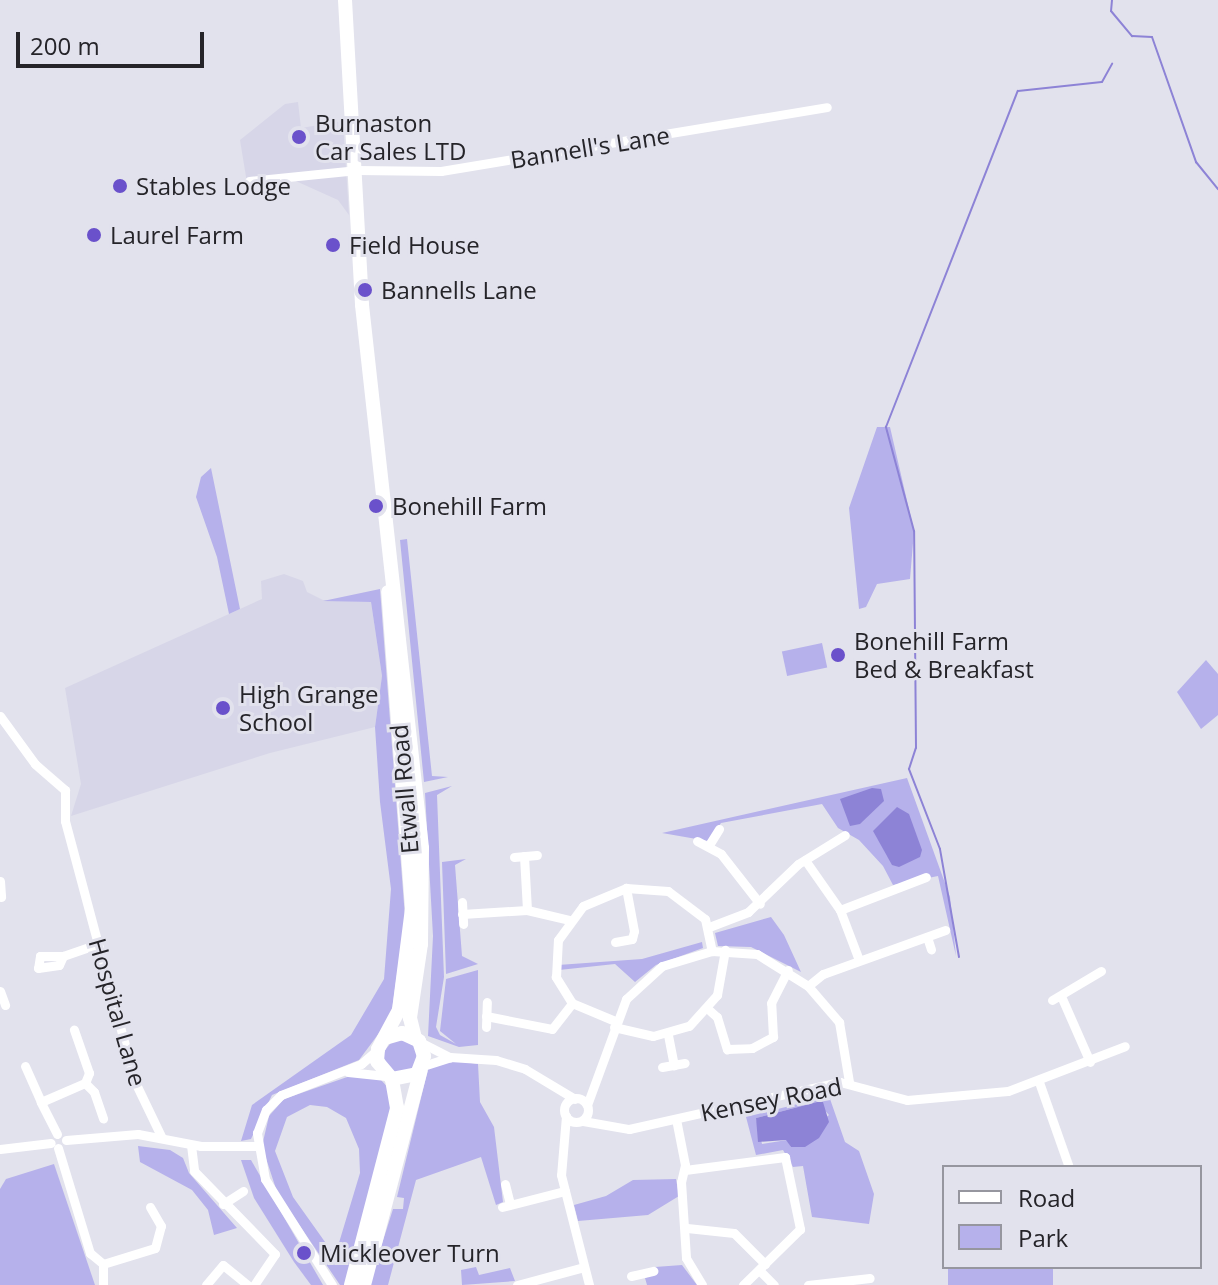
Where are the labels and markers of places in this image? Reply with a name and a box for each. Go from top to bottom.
place label: Burnaston Car Sales LTD [315,109,466,165]
marker: Burnaston Car Sales LTD [290,128,308,146]
place label: Stables Lodge [136,172,291,200]
marker: Stables Lodge [111,177,129,195]
place label: Laurel Farm [110,221,244,249]
marker: Laurel Farm [85,226,103,244]
place label: Field House [349,231,480,259]
marker: Field House [324,236,342,254]
place label: Bannells Lane [381,276,537,304]
marker: Bannells Lane [356,281,374,299]
place label: Bonehill Farm [392,492,547,520]
marker: Bonehill Farm [367,497,385,515]
place label: Bonehill Farm Bed & Breakfast [854,627,1034,683]
marker: Bonehill Farm Bed & Breakfast [829,646,847,664]
place label: High Grange School [239,680,379,736]
marker: High Grange School [214,699,232,717]
place label: Mickleover Turn [320,1239,500,1267]
marker: Mickleover Turn [295,1244,313,1262]

